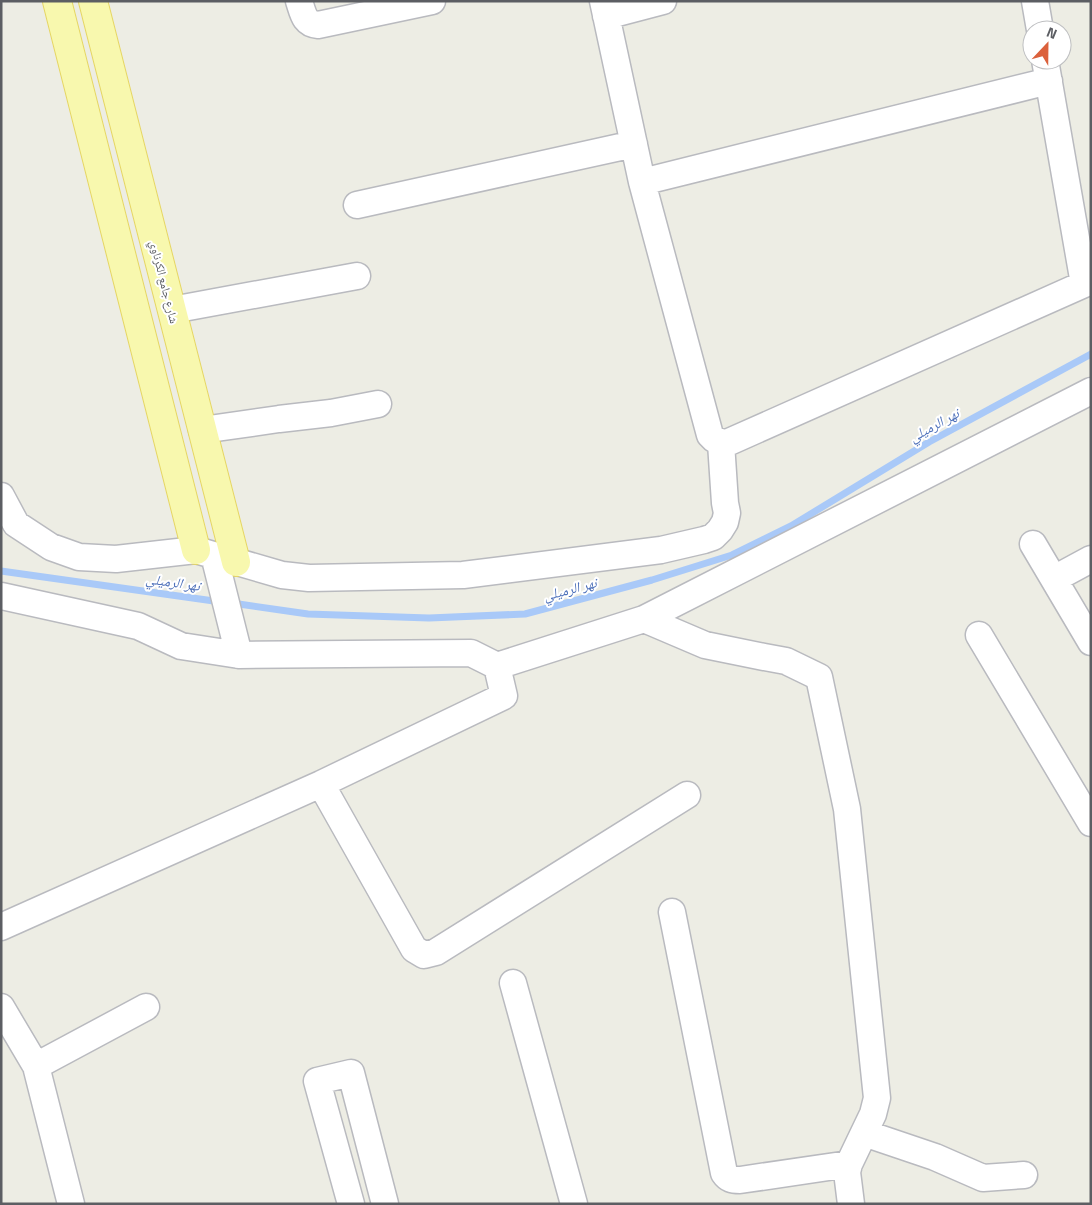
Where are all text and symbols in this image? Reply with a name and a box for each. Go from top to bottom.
north arrow [1022,20,1072,70]
text: N [1044,21,1060,44]
street label: شارع جامع الكرناوي [144,238,184,326]
water label: نهر الرميلي [905,401,965,448]
water label: نهر الرميلي [144,567,203,598]
water label: نهر الرميلي [541,571,601,607]

